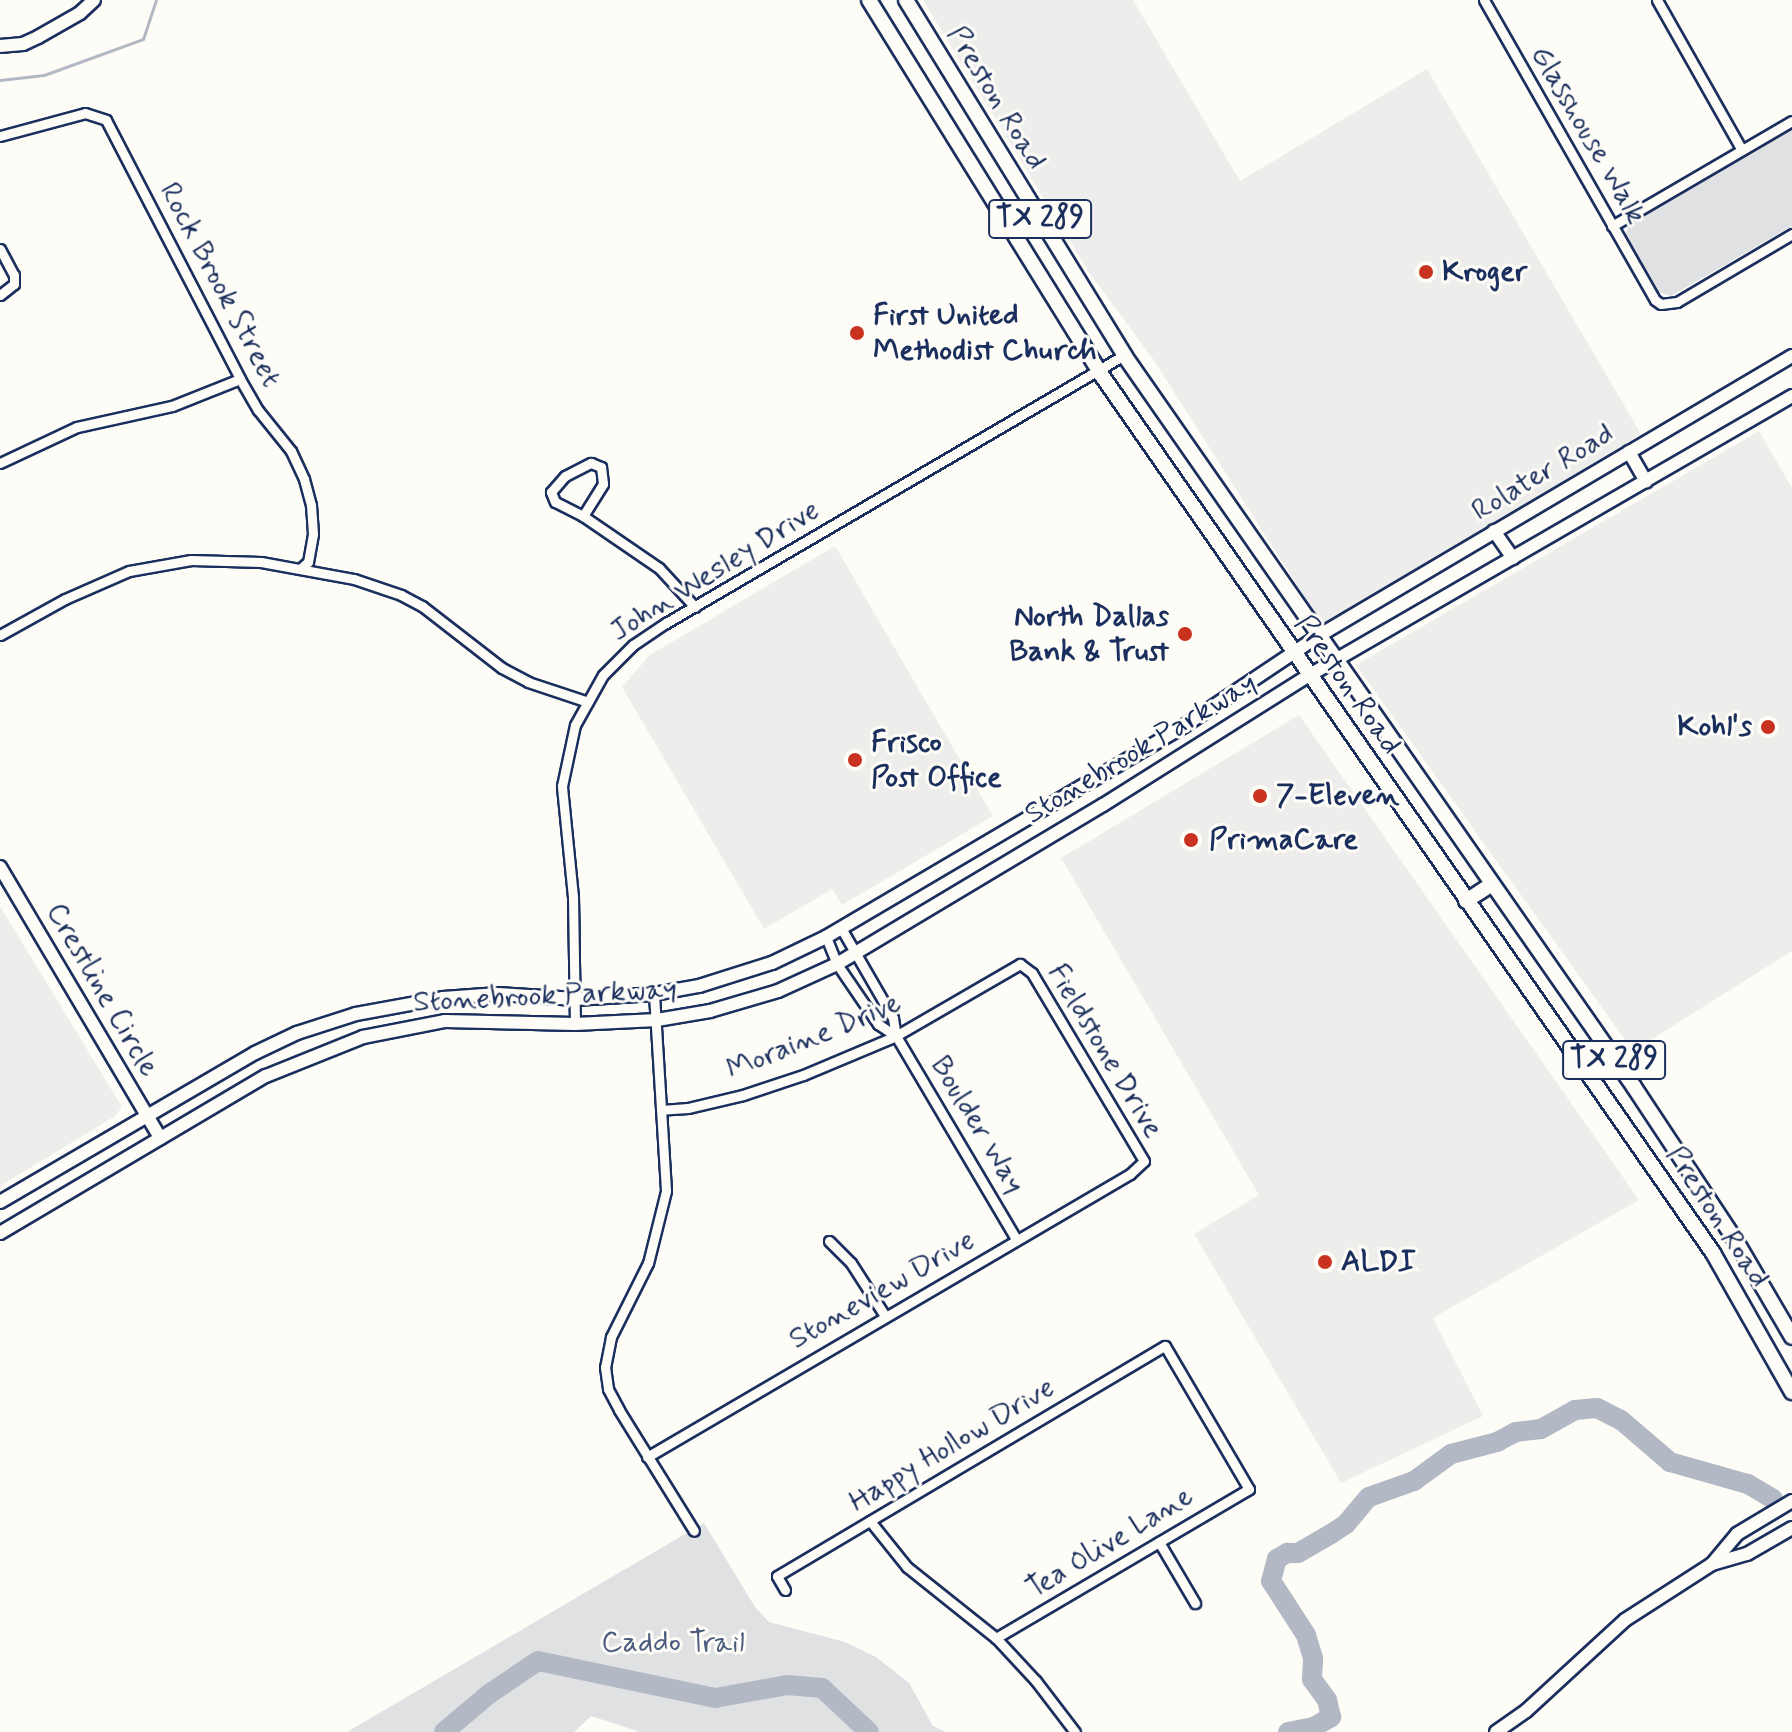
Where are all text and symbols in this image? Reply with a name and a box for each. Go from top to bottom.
street label: Preston Road [940,21,1052,175]
street label: Glasshouse Walk [1522,38,1654,232]
street label: Rock Brook Street [150,174,290,396]
road number: TX 289 [988,195,1092,243]
place label: Kroger [1442,254,1527,290]
marker: Kroger [1417,263,1435,281]
place label: First United Methodist Church [873,298,1097,368]
marker: First United Methodist Church [848,324,866,342]
street label: Rolater Road [1465,416,1621,530]
street label: John Wesley Drive [604,493,826,649]
place label: North Dallas Bank & Trust [1009,599,1169,670]
street label: Preston Road [1287,609,1407,761]
marker: North Dallas Bank & Trust [1176,625,1194,643]
street label: Stonebrook Parkway [1019,666,1263,832]
place label: Kohl's [1677,709,1752,745]
marker: Kohl's [1759,718,1777,736]
place label: Frisco Post Office [871,725,1002,796]
marker: Frisco Post Office [846,751,864,769]
place label: 7-Eleven [1276,778,1399,814]
marker: 7-Eleven [1251,787,1269,805]
place label: PrimaCare [1209,822,1358,858]
marker: PrimaCare [1180,829,1202,851]
street label: Crestline Circle [37,896,167,1084]
street label: Fieldstone Drive [1040,958,1170,1144]
street label: Stonebrook Parkway [413,971,677,1021]
street label: Moraine Drive [722,986,906,1088]
road number: TX 289 [1562,1036,1666,1084]
street label: Boulder Way [921,1048,1033,1202]
street label: Preston Road [1659,1140,1775,1294]
street label: Stoneview Drive [784,1223,980,1357]
place label: ALDI [1341,1244,1416,1280]
marker: ALDI [1316,1253,1334,1271]
street label: Happy Hollow Drive [842,1369,1062,1521]
street label: Tea Olive Lane [1020,1479,1200,1607]
park label: Caddo Trail [602,1625,744,1661]

